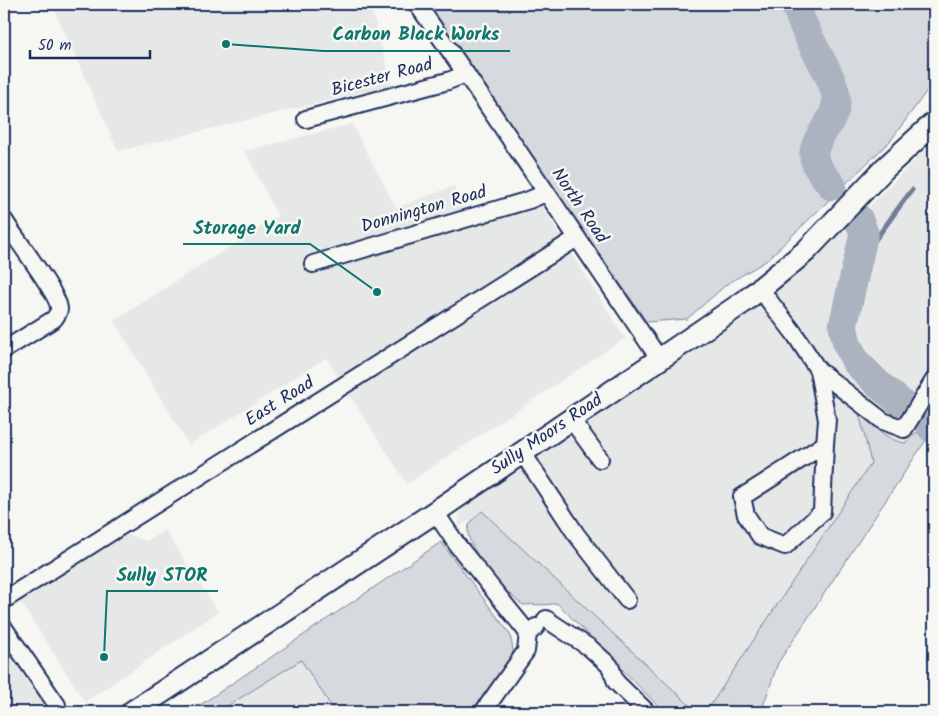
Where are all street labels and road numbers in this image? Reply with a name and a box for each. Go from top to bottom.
street label: Bicester Road [328,50,437,105]
street label: North Road [543,162,616,251]
street label: Donnington Road [358,178,491,242]
street label: East Road [240,369,321,435]
street label: Sully Moors Road [485,386,610,483]

